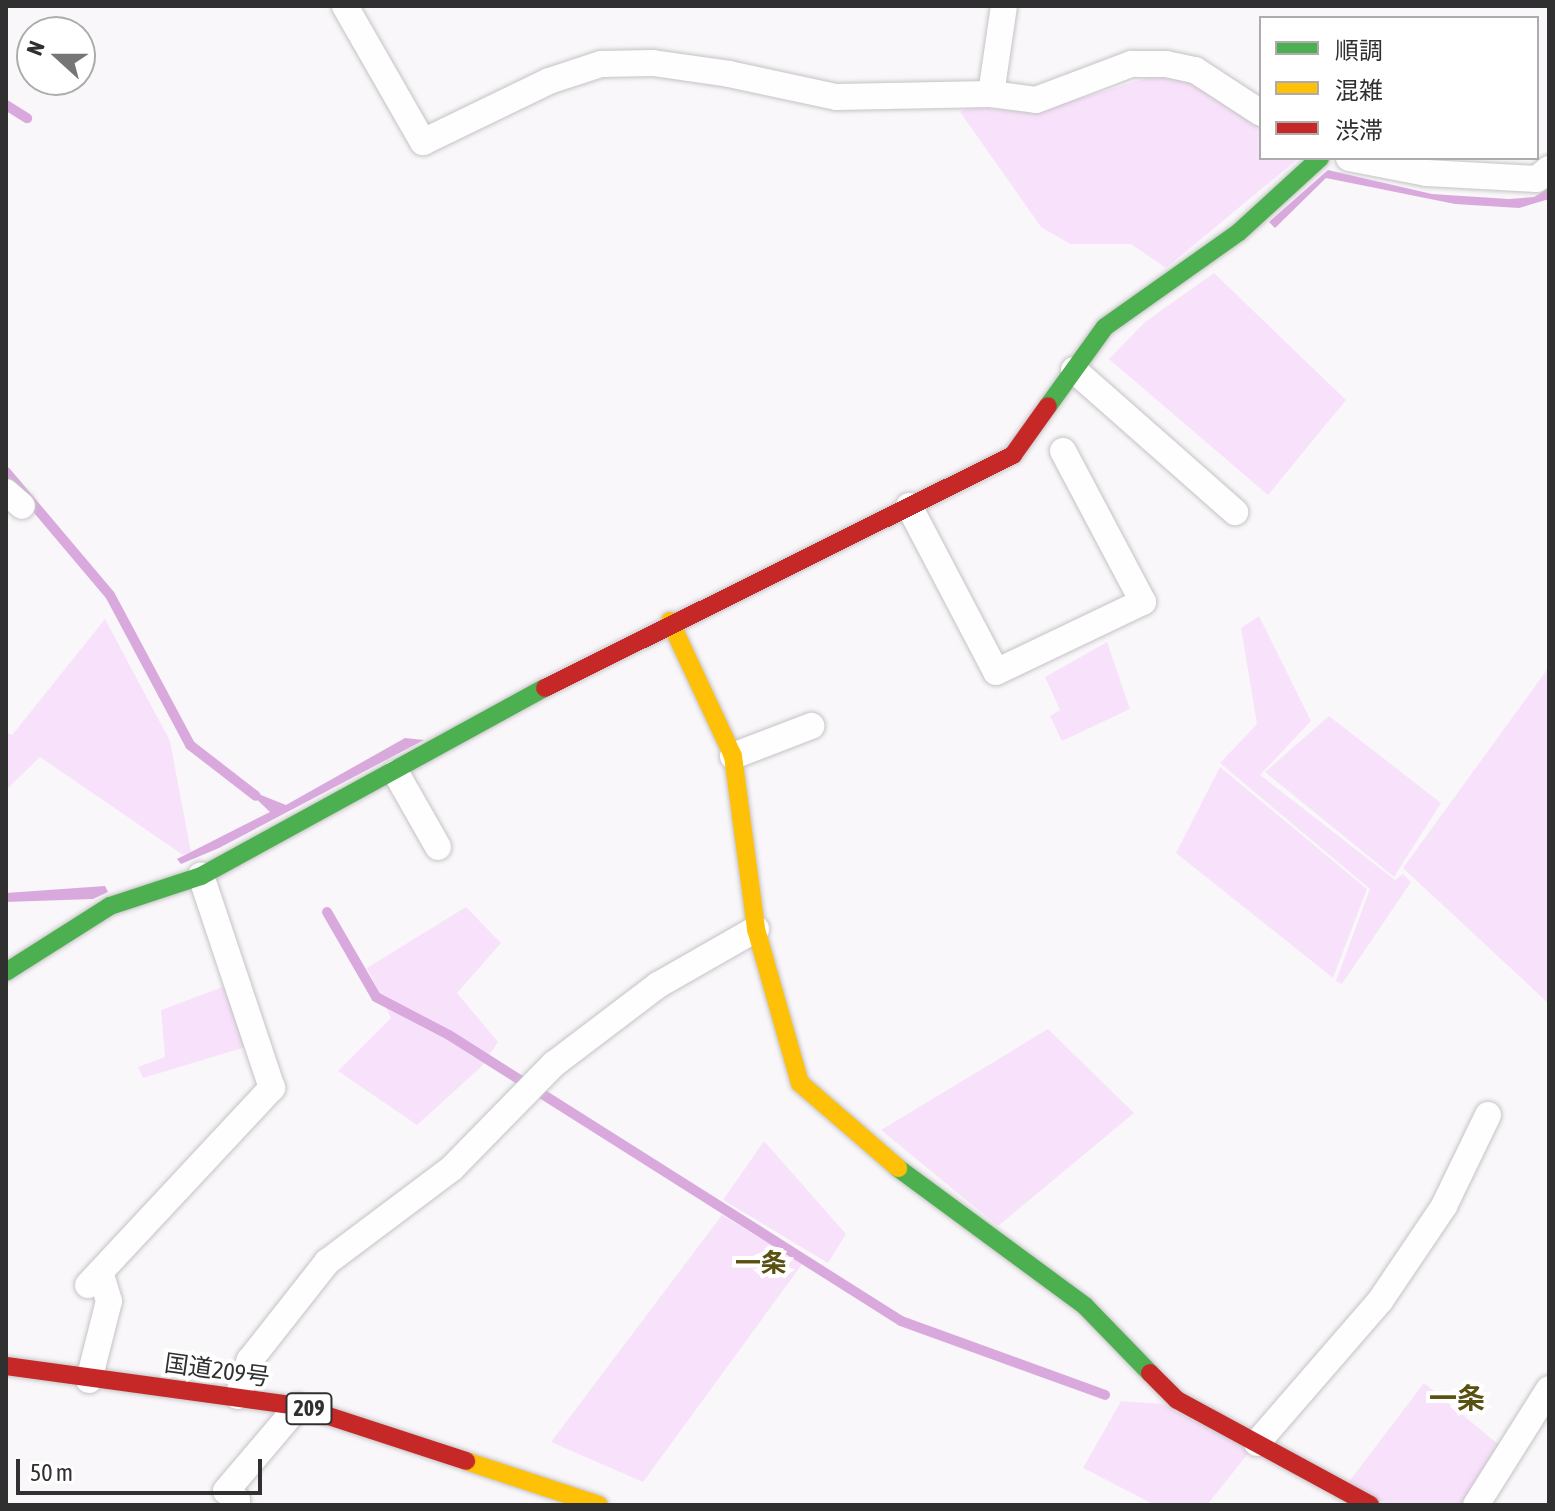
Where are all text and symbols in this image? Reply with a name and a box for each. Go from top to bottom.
north arrow [16,16,96,96]
legend [1259,16,1539,160]
text: N [21,37,50,59]
text: 順調 [1335,37,1383,64]
text: 混雑 [1335,77,1383,104]
text: 渋滞 [1335,117,1383,144]
district label: 一条 [735,1248,787,1280]
street label: 国道209号 [163,1348,271,1392]
district label: 一条 [1429,1381,1485,1415]
road number: 209 [285,1391,333,1427]
scale bar [20,1443,266,1493]
text: 50 m [30,1459,73,1486]

